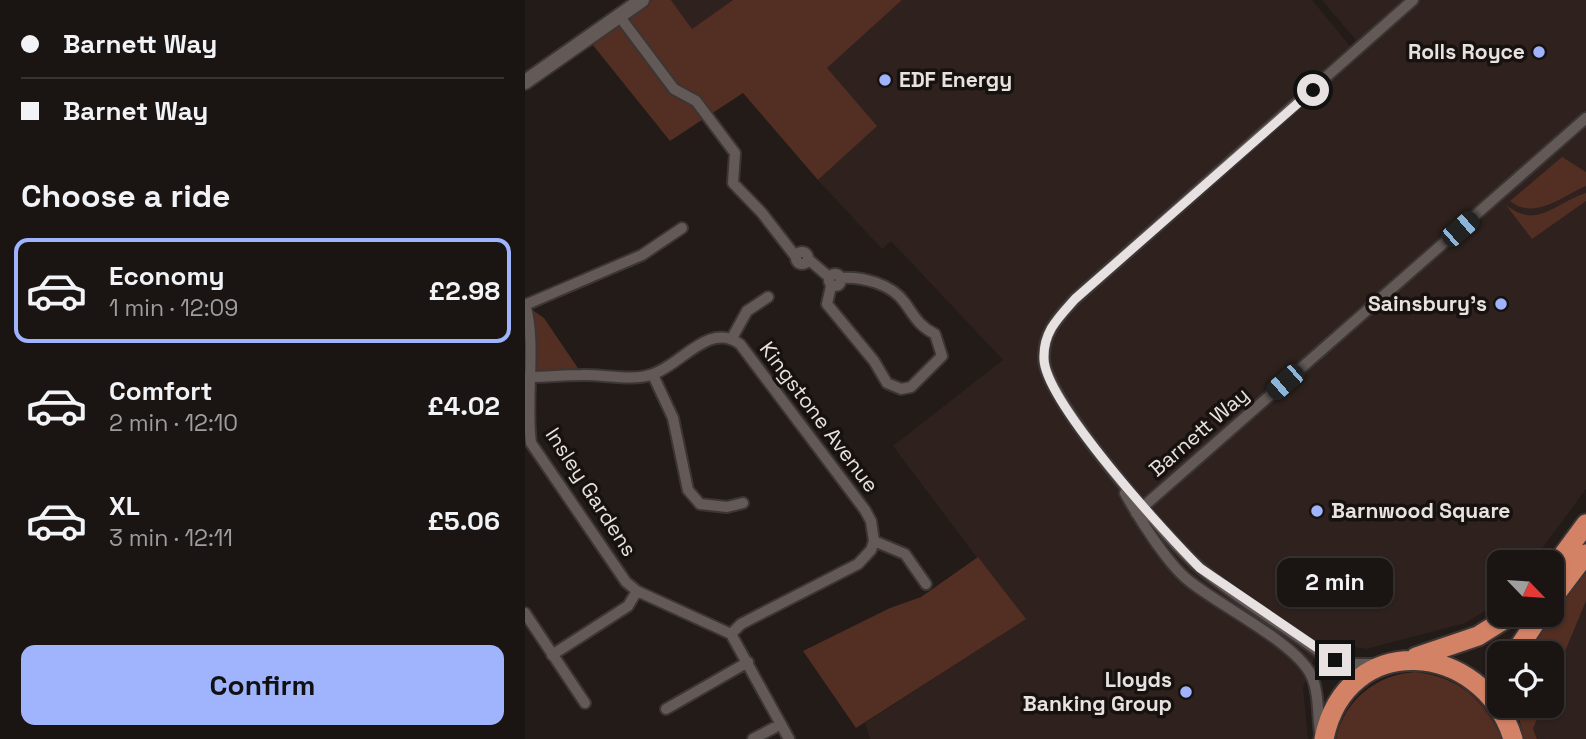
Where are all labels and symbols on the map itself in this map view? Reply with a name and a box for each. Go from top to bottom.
place label: Rolls Royce [1408,38,1525,65]
marker: Rolls Royce [1531,44,1547,60]
place label: EDF Energy [899,66,1012,93]
marker: EDF Energy [877,72,893,88]
route start [1297,74,1329,106]
car [1438,207,1483,251]
place label: Sainsbury's [1368,290,1487,317]
marker: Sainsbury's [1493,296,1509,312]
street label: Kingstone Avenue [754,336,885,497]
car [1263,360,1308,404]
street label: Barnett Way [1143,381,1254,482]
street label: Insley Gardens [540,422,643,561]
place label: Barnwood Square [1331,497,1510,524]
marker: Barnwood Square [1309,503,1325,519]
north arrow [1487,550,1565,626]
callout: 2 min [1277,558,1393,608]
route end [1319,644,1351,676]
place label: Lloyds Banking Group [1023,666,1172,717]
marker: Lloyds Banking Group [1178,684,1194,700]

